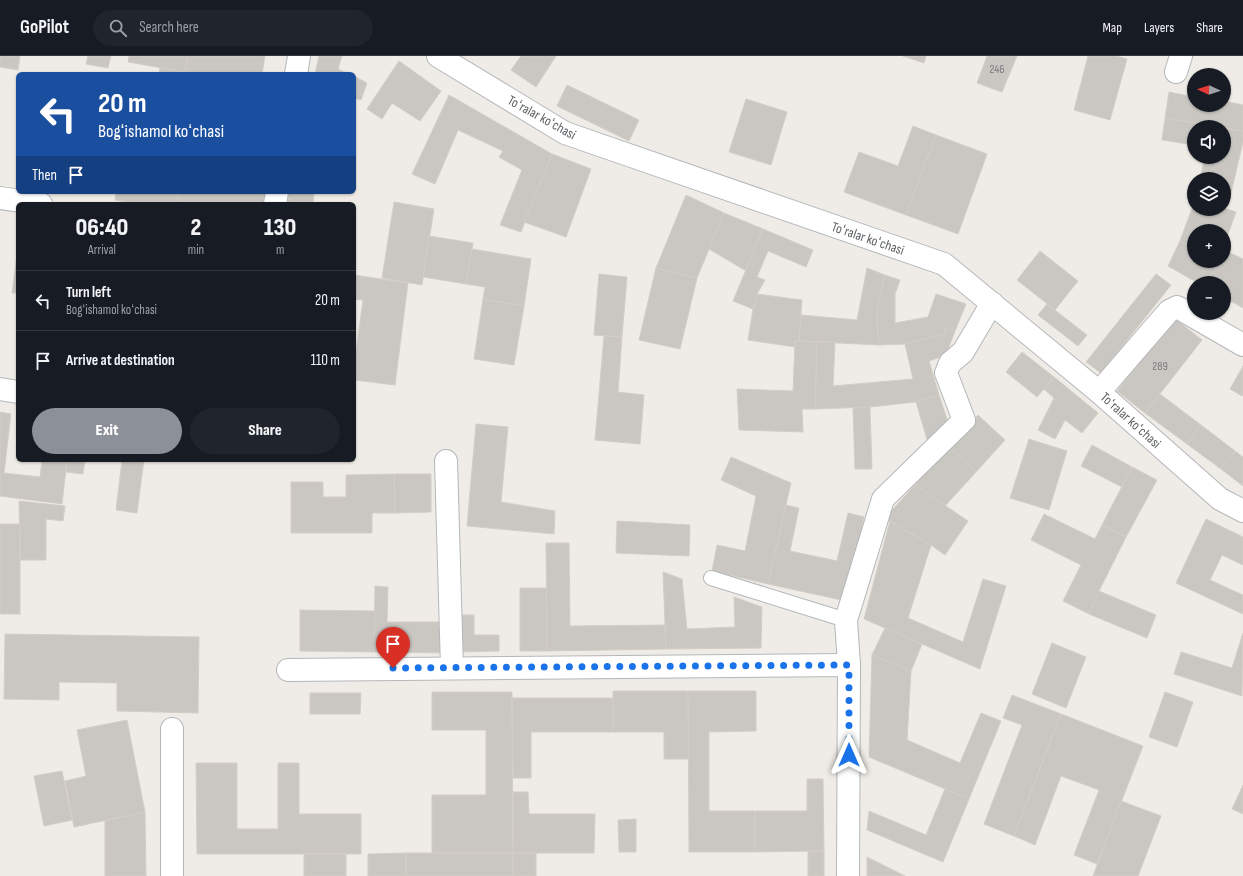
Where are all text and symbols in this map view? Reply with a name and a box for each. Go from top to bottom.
search box [93,10,373,46]
text: GoPilot [20,16,69,39]
icon: search [107,17,129,39]
text: Search here [139,18,199,37]
text: Map [1102,19,1122,36]
text: Layers [1144,19,1174,36]
text: Share [1196,19,1223,36]
house number: 246 [989,62,1005,77]
north arrow [1187,68,1231,112]
map controls [1187,68,1231,320]
text: 20 m [98,87,147,120]
icon: left [32,88,84,140]
street label: Toʻralar koʻchasi [505,92,579,143]
button: sound [1187,120,1231,164]
text: Bogʻishamol koʻchasi [98,121,224,142]
icon: arrive [65,164,87,186]
text: Then [32,166,57,185]
button: layers [1187,172,1231,216]
text: 06:40 [76,213,128,242]
text: 2 [191,213,201,242]
text: 130 [264,213,296,242]
street label: Toʻralar koʻchasi [829,218,906,259]
button: + [1187,224,1231,268]
text: Arrival [88,242,116,258]
text: min [188,242,204,258]
text: m [276,242,284,258]
button: − [1187,276,1231,320]
text: Turn left [66,283,111,302]
icon: left [32,290,54,312]
text: 20 m [315,291,340,310]
text: Bogʻishamol koʻchasi [66,302,157,318]
icon: arrive [32,350,54,372]
text: Arrive at destination [66,351,175,370]
text: 110 m [311,351,340,370]
house number: 289 [1152,359,1168,374]
street label: Toʻralar koʻchasi [1097,389,1165,452]
button: Exit [32,408,182,454]
button: Share [190,408,340,454]
pin [376,627,410,668]
icon: arrive [382,633,404,655]
position arrow [828,734,870,776]

